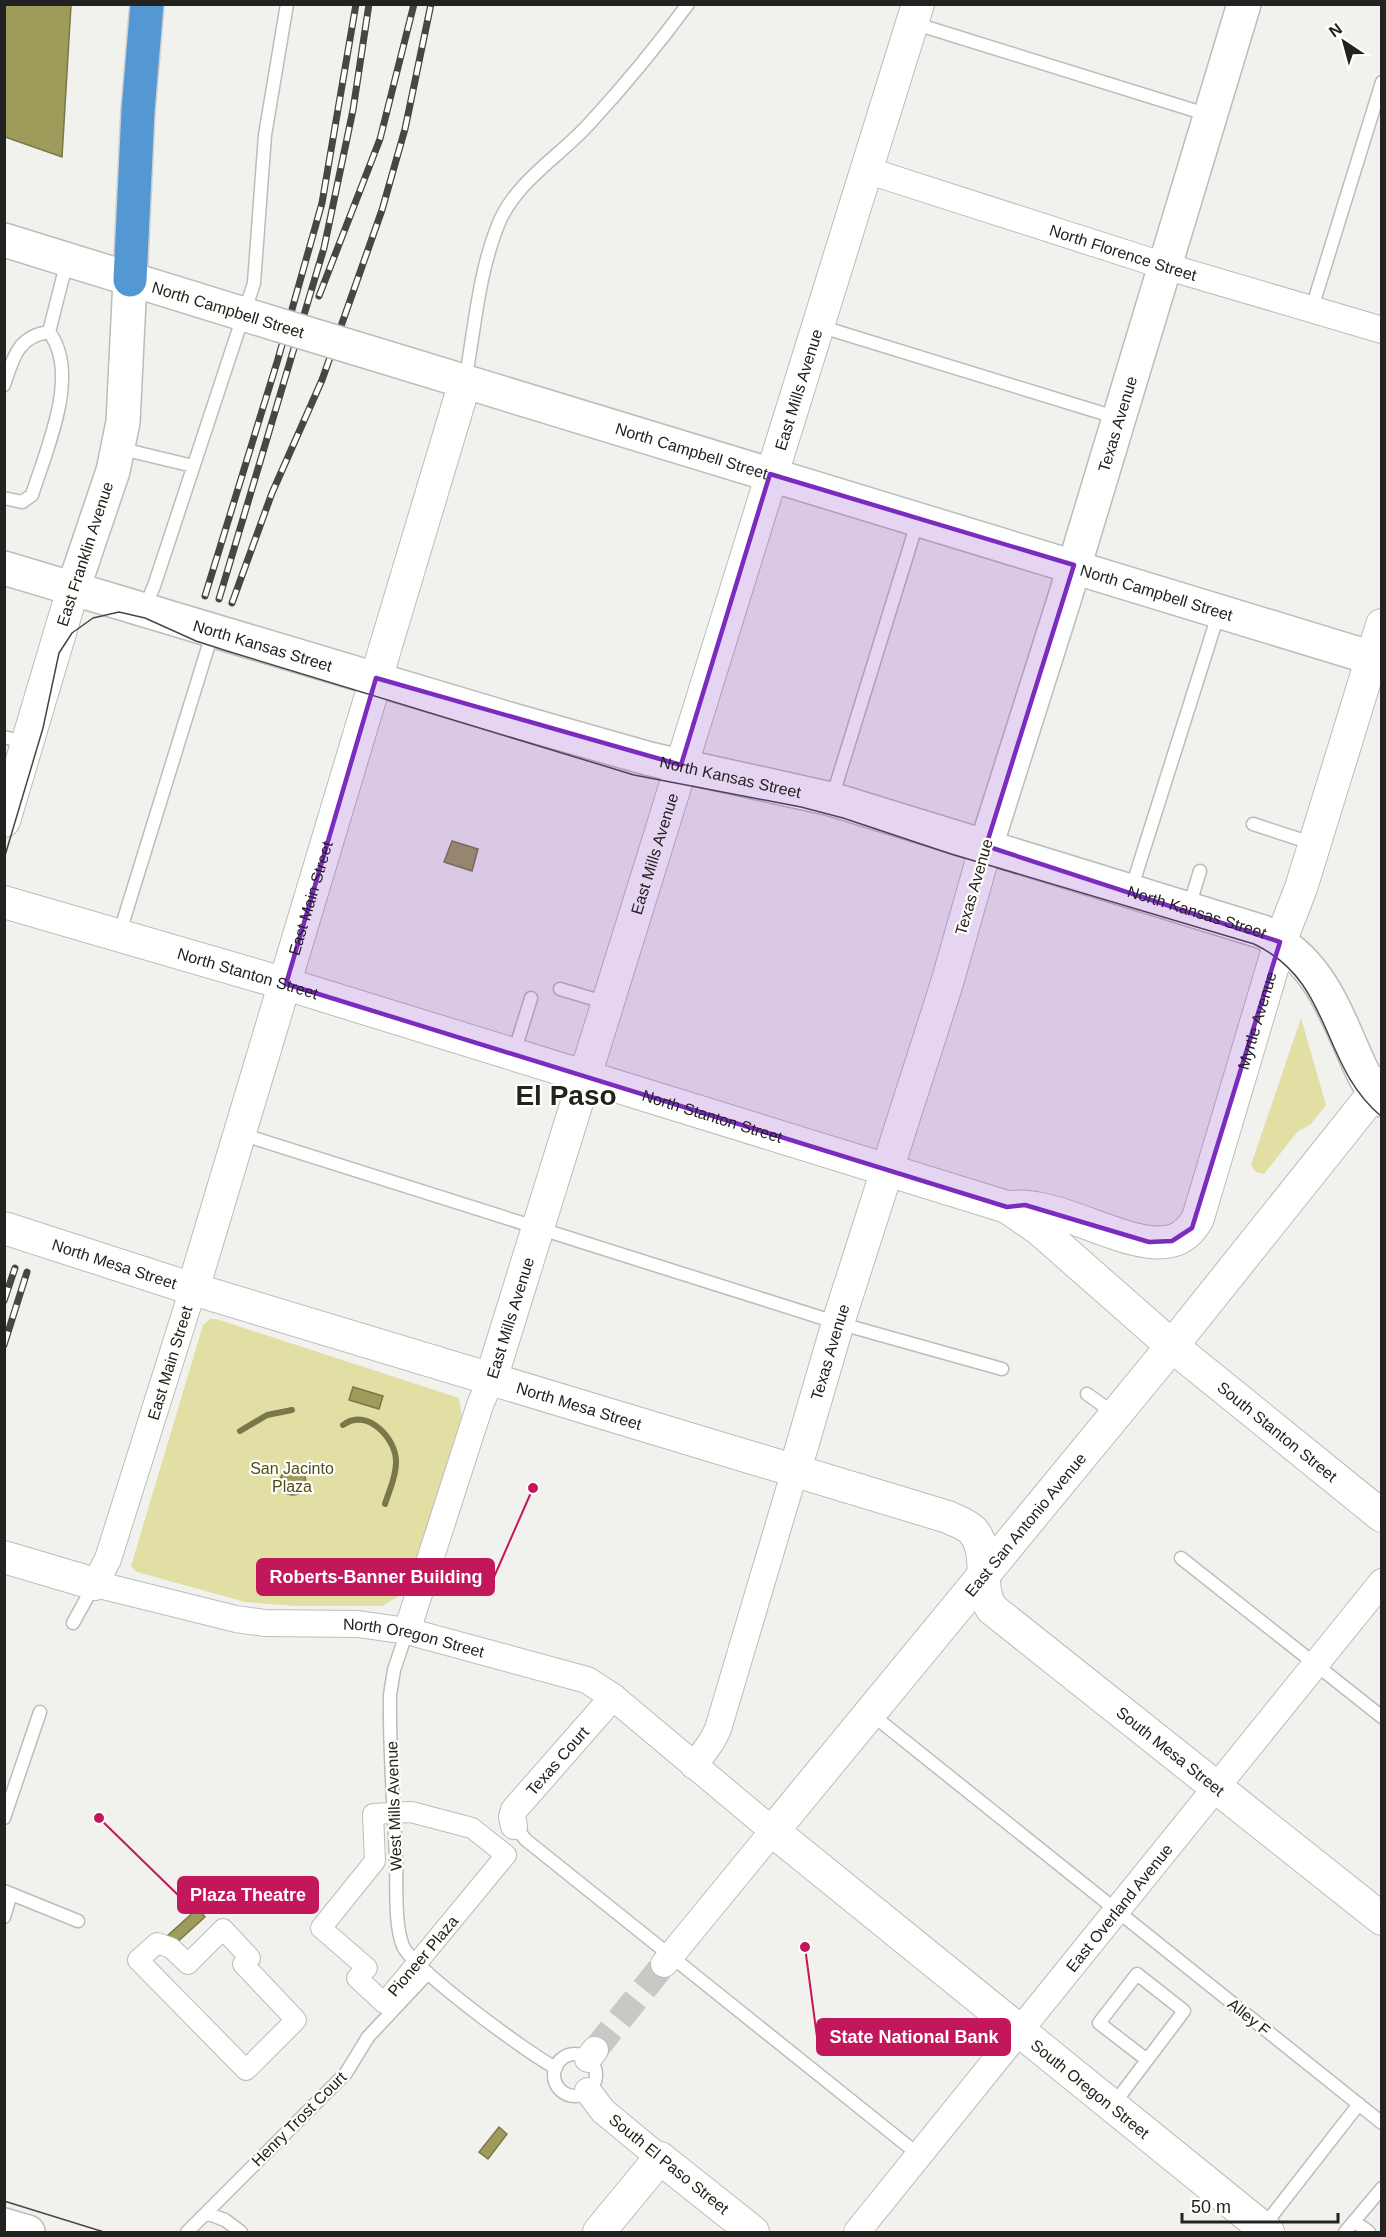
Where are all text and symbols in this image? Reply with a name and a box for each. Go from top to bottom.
north arrow [1314,12,1374,72]
text: N [1326,20,1345,41]
street label: North Florence Street [1048,221,1199,284]
street label: North Campbell Street [150,279,307,341]
street label: East Mills Avenue [771,327,825,452]
street label: Texas Avenue [1095,374,1140,474]
street label: North Campbell Street [613,419,770,482]
street label: East Franklin Avenue [54,480,116,628]
street label: North Campbell Street [1078,561,1235,624]
street label: North Kansas Street [191,617,335,674]
street label: North Kansas Street [658,753,803,801]
street label: East Mills Avenue [627,791,681,916]
street label: Texas Avenue [952,837,996,937]
street label: East Main Street [285,839,335,957]
street label: North Kansas Street [1126,882,1270,941]
street label: North Stanton Street [175,944,321,1002]
street label: Myrtle Avenue [1234,970,1279,1071]
district label: El Paso [515,1080,617,1111]
street label: North Stanton Street [640,1086,785,1146]
street label: North Mesa Street [50,1236,179,1292]
street label: East Mills Avenue [483,1255,537,1381]
street label: Texas Avenue [807,1302,852,1402]
street label: East Main Street [145,1303,196,1422]
street label: South Stanton Street [1214,1378,1341,1485]
street label: North Mesa Street [515,1379,644,1433]
street label: East San Antonio Avenue [961,1449,1089,1600]
park label: San Jacinto Plaza [250,1460,334,1495]
callout: Roberts-Banner Building [257,1559,494,1595]
text: Roberts-Banner Building [269,1567,483,1587]
street label: North Oregon Street [343,1615,487,1660]
street label: South Mesa Street [1113,1703,1228,1799]
street label: Texas Court [523,1723,592,1798]
street label: West Mills Avenue [383,1741,405,1871]
street label: East Overland Avenue [1062,1840,1176,1975]
callout: Plaza Theatre [178,1877,318,1913]
text: Plaza Theatre [190,1885,306,1905]
street label: Pioneer Plaza [384,1912,462,2000]
street label: Alley F [1225,1995,1274,2039]
callout: State National Bank [817,2019,1010,2055]
text: State National Bank [829,2027,1000,2047]
street label: South Oregon Street [1028,2036,1153,2142]
street label: Henry Trost Court [248,2068,350,2170]
street label: South El Paso Street [606,2111,732,2218]
scale bar [1182,2186,1338,2224]
text: 50 m [1191,2197,1231,2217]

